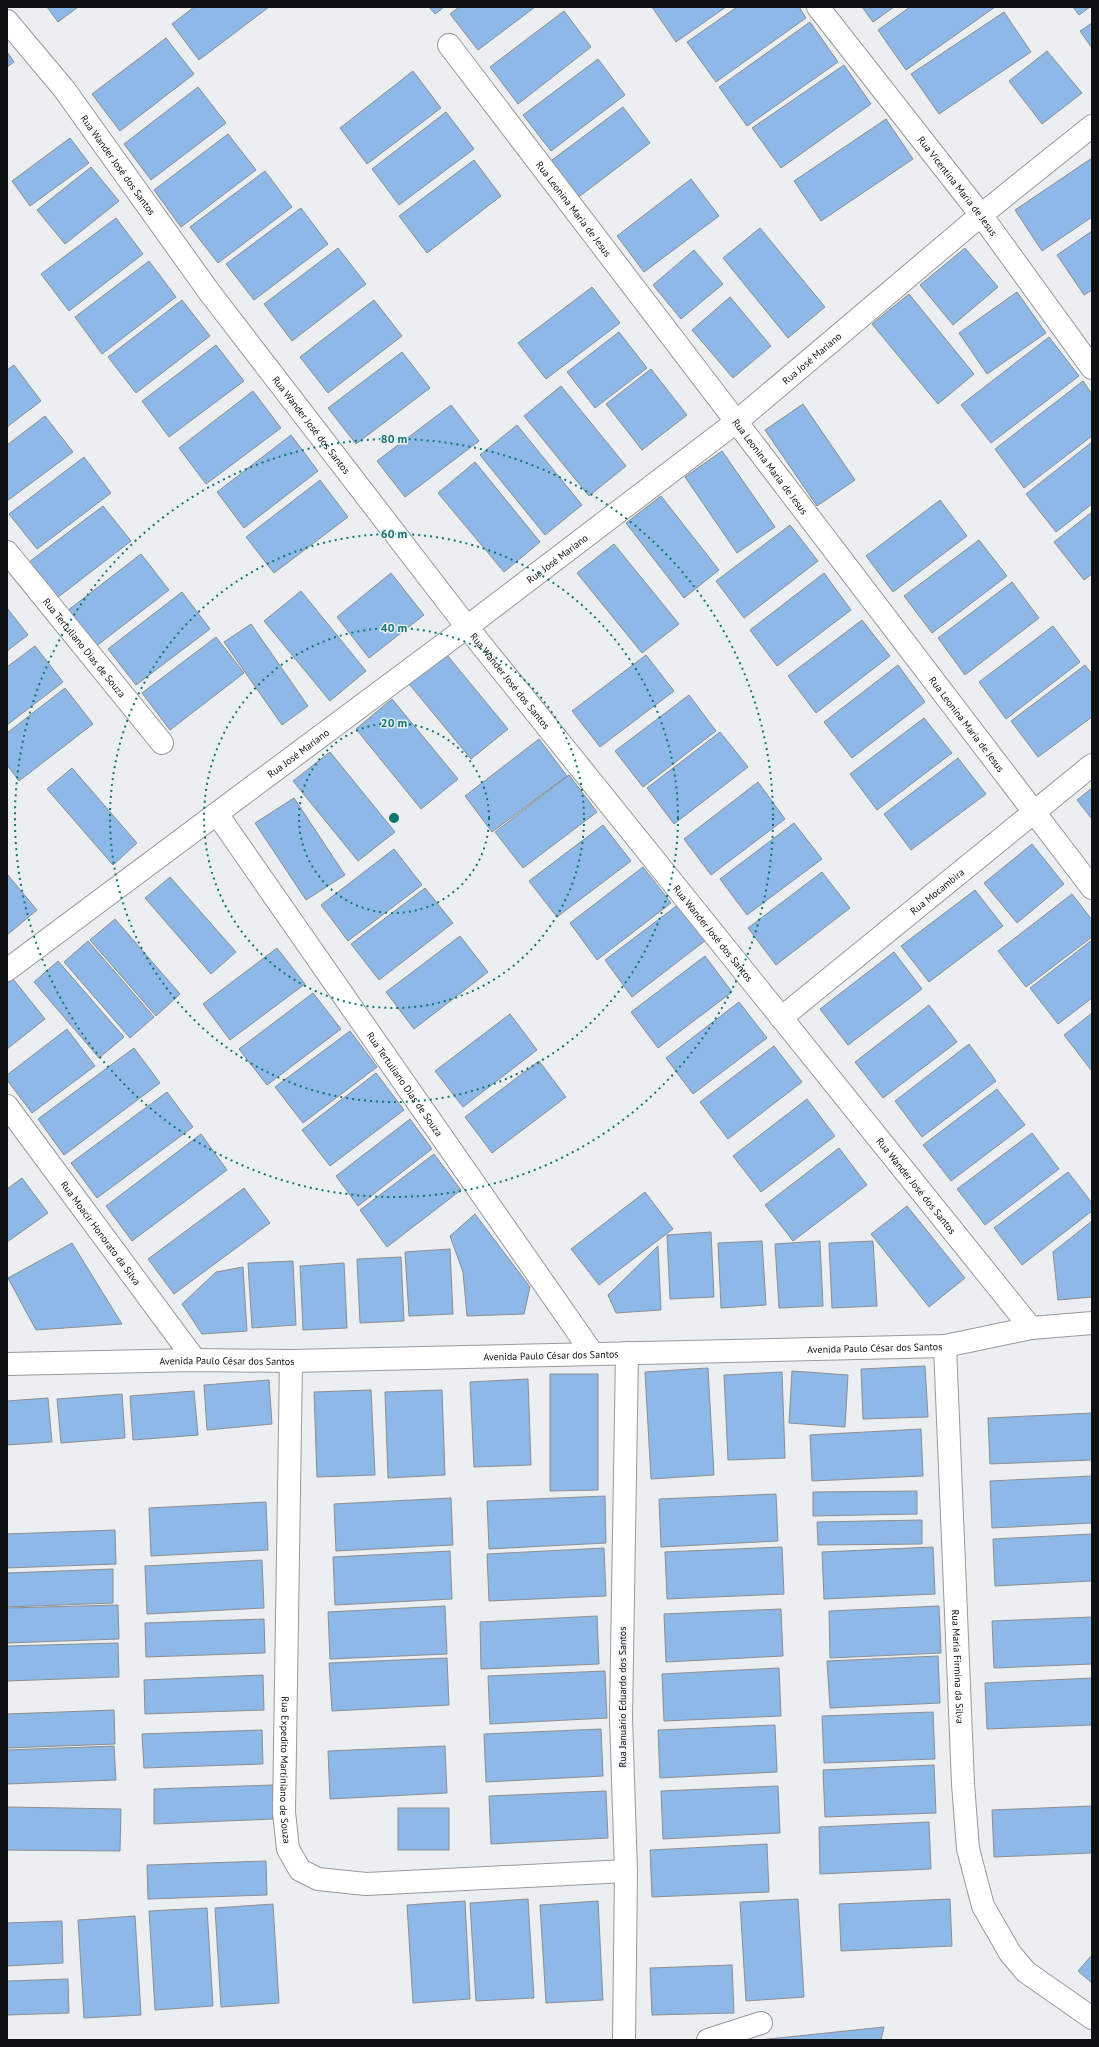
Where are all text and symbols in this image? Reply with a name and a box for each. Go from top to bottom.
street label: Rua Wander José dos Santos [78,112,159,217]
street label: Rua Vicentina Maria de Jesus [915,133,1000,238]
street label: Rua Leonina Maria de Jesus [533,158,615,259]
street label: Rua José Mariano [779,329,844,387]
street label: Rua Wander José dos Santos [270,373,353,476]
street label: Rua Leonina Maria de Jesus [730,416,811,517]
text: 80 m [381,431,407,446]
text: 60 m [381,526,407,541]
street label: Rua José Mariano [524,531,590,586]
street label: Rua Tertuliano Dias de Souza [40,595,129,700]
text: 40 m [381,620,407,635]
street label: Rua Wander José dos Santos [468,630,553,732]
street label: Rua Leonina Maria de Jesus [926,674,1008,774]
text: 20 m [381,715,407,730]
street label: Rua José Mariano [264,726,332,780]
centre of rings [387,811,401,825]
street label: Rua Mocambira [907,865,967,917]
street label: Rua Wander José dos Santos [671,882,756,984]
street label: Rua Tertuliano Dias de Souza [364,1029,446,1139]
street label: Rua Wander José dos Santos [874,1135,959,1237]
street label: Rua Moacir Honorato da Silva [58,1178,144,1288]
street label: Avenida Paulo César dos Santos [807,1340,942,1356]
street label: Avenida Paulo César dos Santos [483,1347,619,1363]
street label: Avenida Paulo César dos Santos [159,1353,295,1368]
street label: Rua Maria Firmina da Silva [949,1609,967,1724]
street label: Rua Januário Eduardo dos Santos [616,1627,629,1767]
street label: Rua Expedito Martiniano de Souza [277,1696,294,1844]

